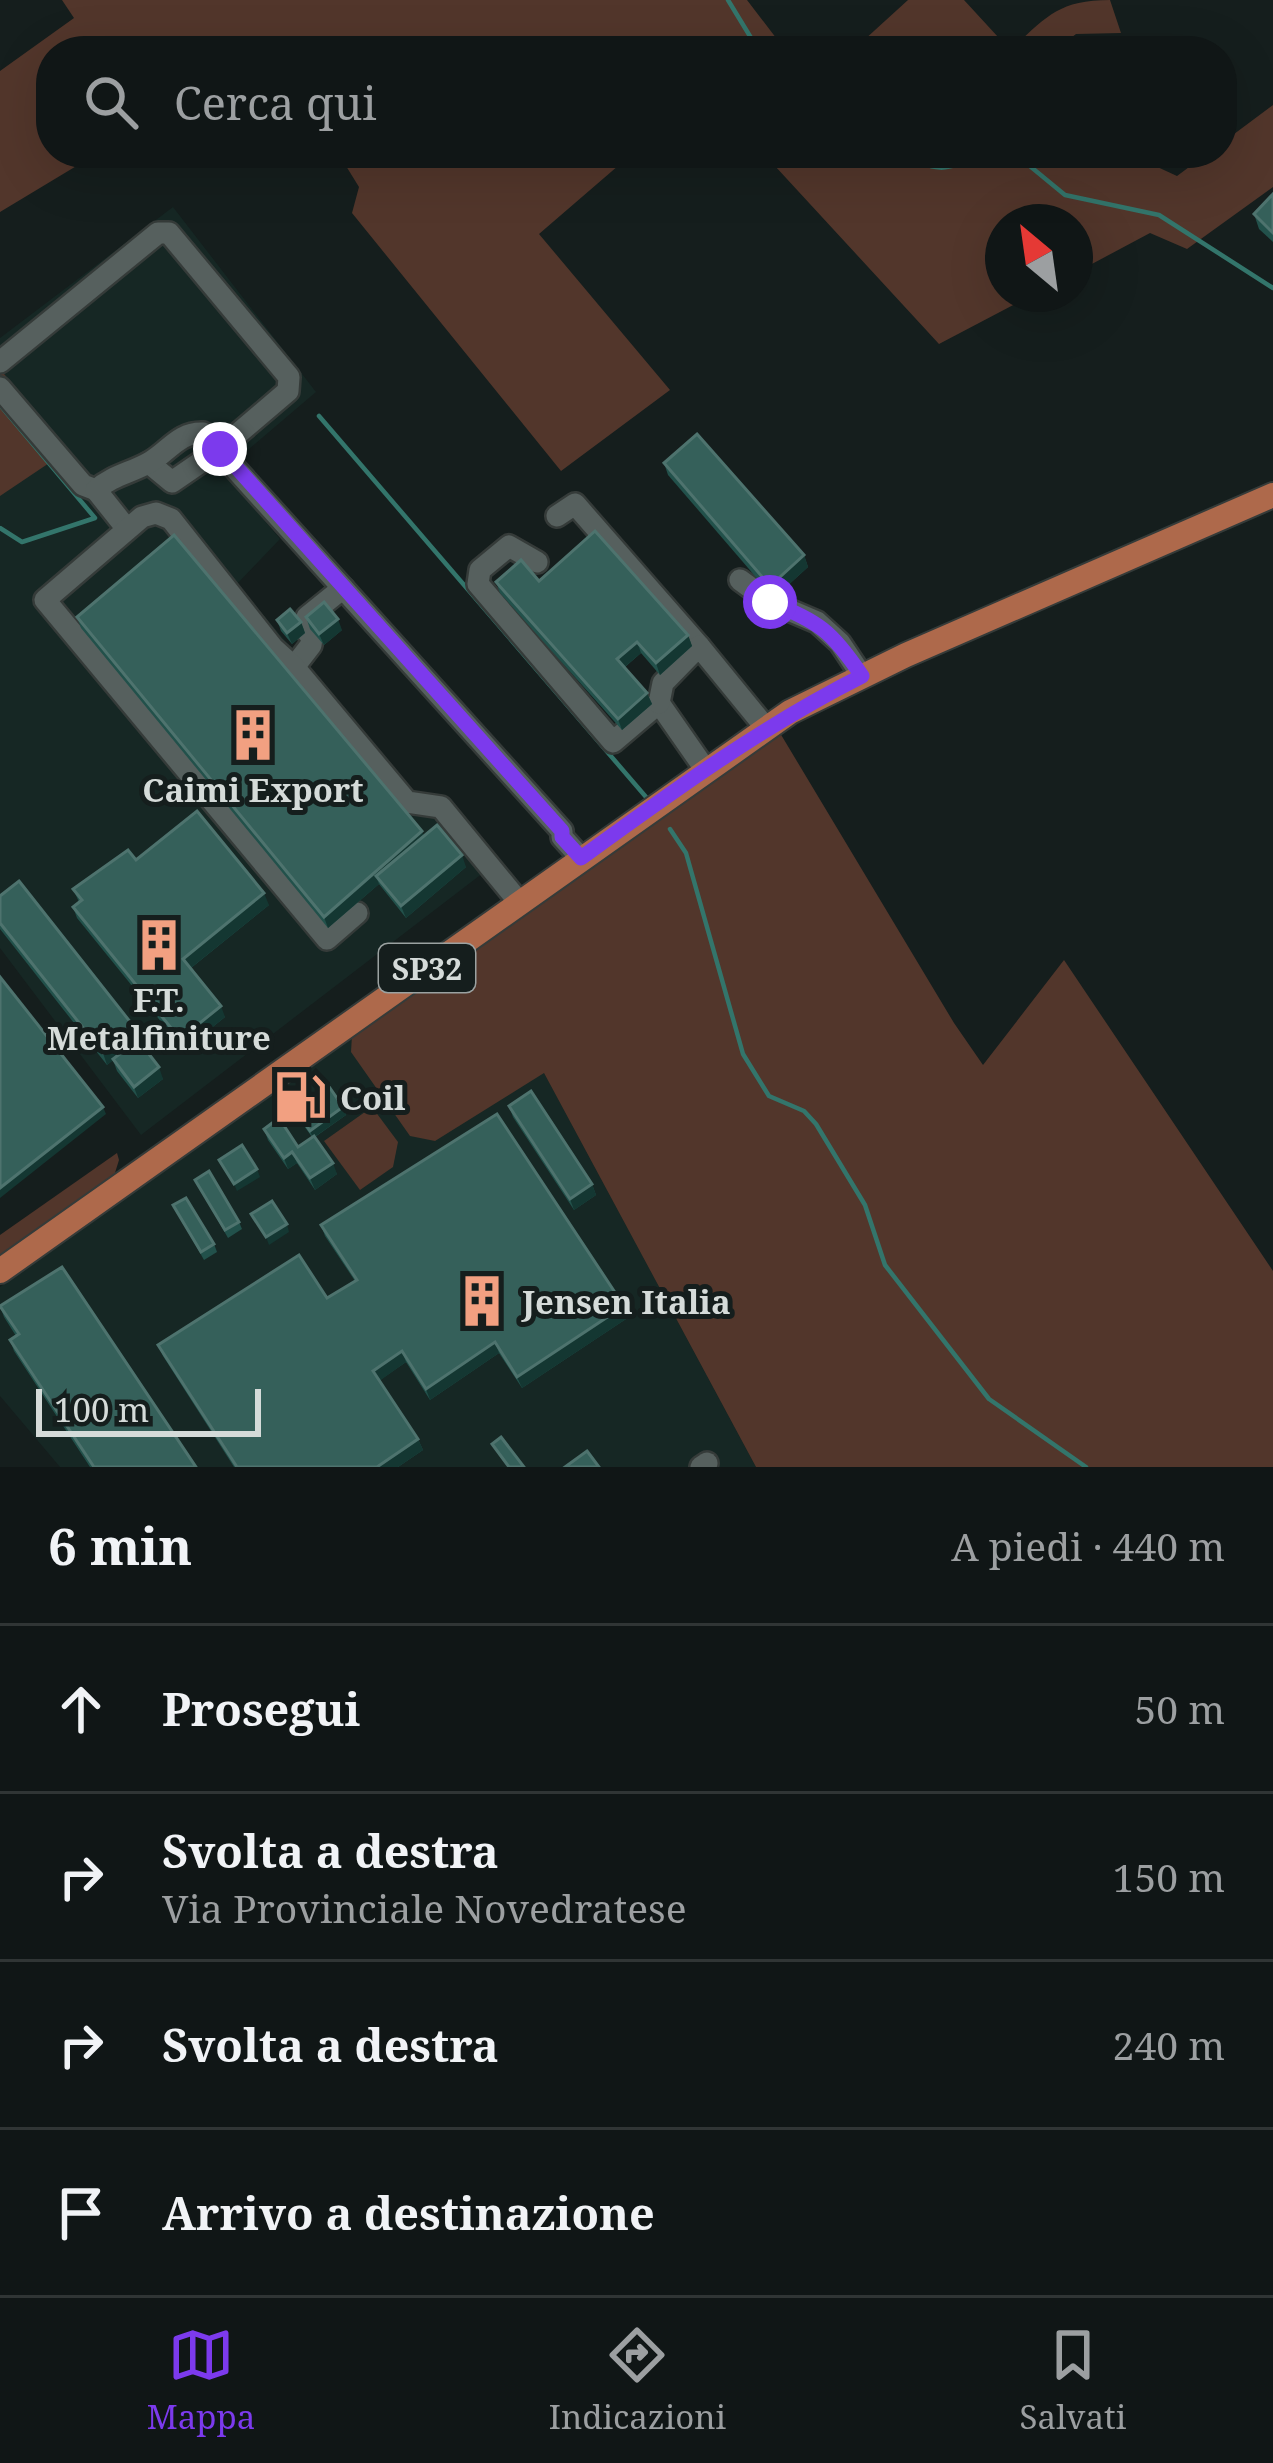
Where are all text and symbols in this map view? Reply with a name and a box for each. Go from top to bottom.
search box [36,36,1237,168]
icon: search [78,69,144,135]
text: Cerca qui [174,72,377,133]
north arrow [985,204,1093,312]
route end [193,422,247,476]
route start [743,575,797,629]
building icon: Caimi Export [224,706,282,764]
place label: Caimi Export [142,767,364,812]
building icon: F.T. Metalfiniture [130,916,188,974]
road number: SP32 [379,944,475,992]
place label: F.T. Metalfiniture [47,977,271,1060]
fuel station icon: Coil [271,1068,329,1126]
place label: Coil [340,1075,406,1120]
building icon: Jensen Italia [453,1272,511,1330]
place label: Jensen Italia [521,1279,731,1324]
scale bar [36,1383,261,1436]
text: 100 m [54,1387,149,1432]
text: 6 min [48,1510,192,1580]
text: A piedi · 440 m [951,1519,1225,1572]
icon: ahead [48,1676,114,1742]
text: Prosegui [162,1678,360,1739]
text: 50 m [1134,1682,1225,1735]
text: Svolta a destra [162,1820,499,1881]
icon: right [48,1844,114,1910]
text: 150 m [1113,1850,1225,1903]
text: Via Provinciale Novedratese [162,1881,687,1934]
icon: right [48,2012,114,2078]
text: Svolta a destra [162,2014,499,2075]
text: 240 m [1113,2018,1225,2071]
icon: arrive [48,2180,114,2246]
text: Arrivo a destinazione [162,2182,655,2243]
tab: Mappa [147,2322,255,2439]
tab: Indicazioni [549,2322,726,2439]
tab: Salvati [1020,2322,1126,2439]

